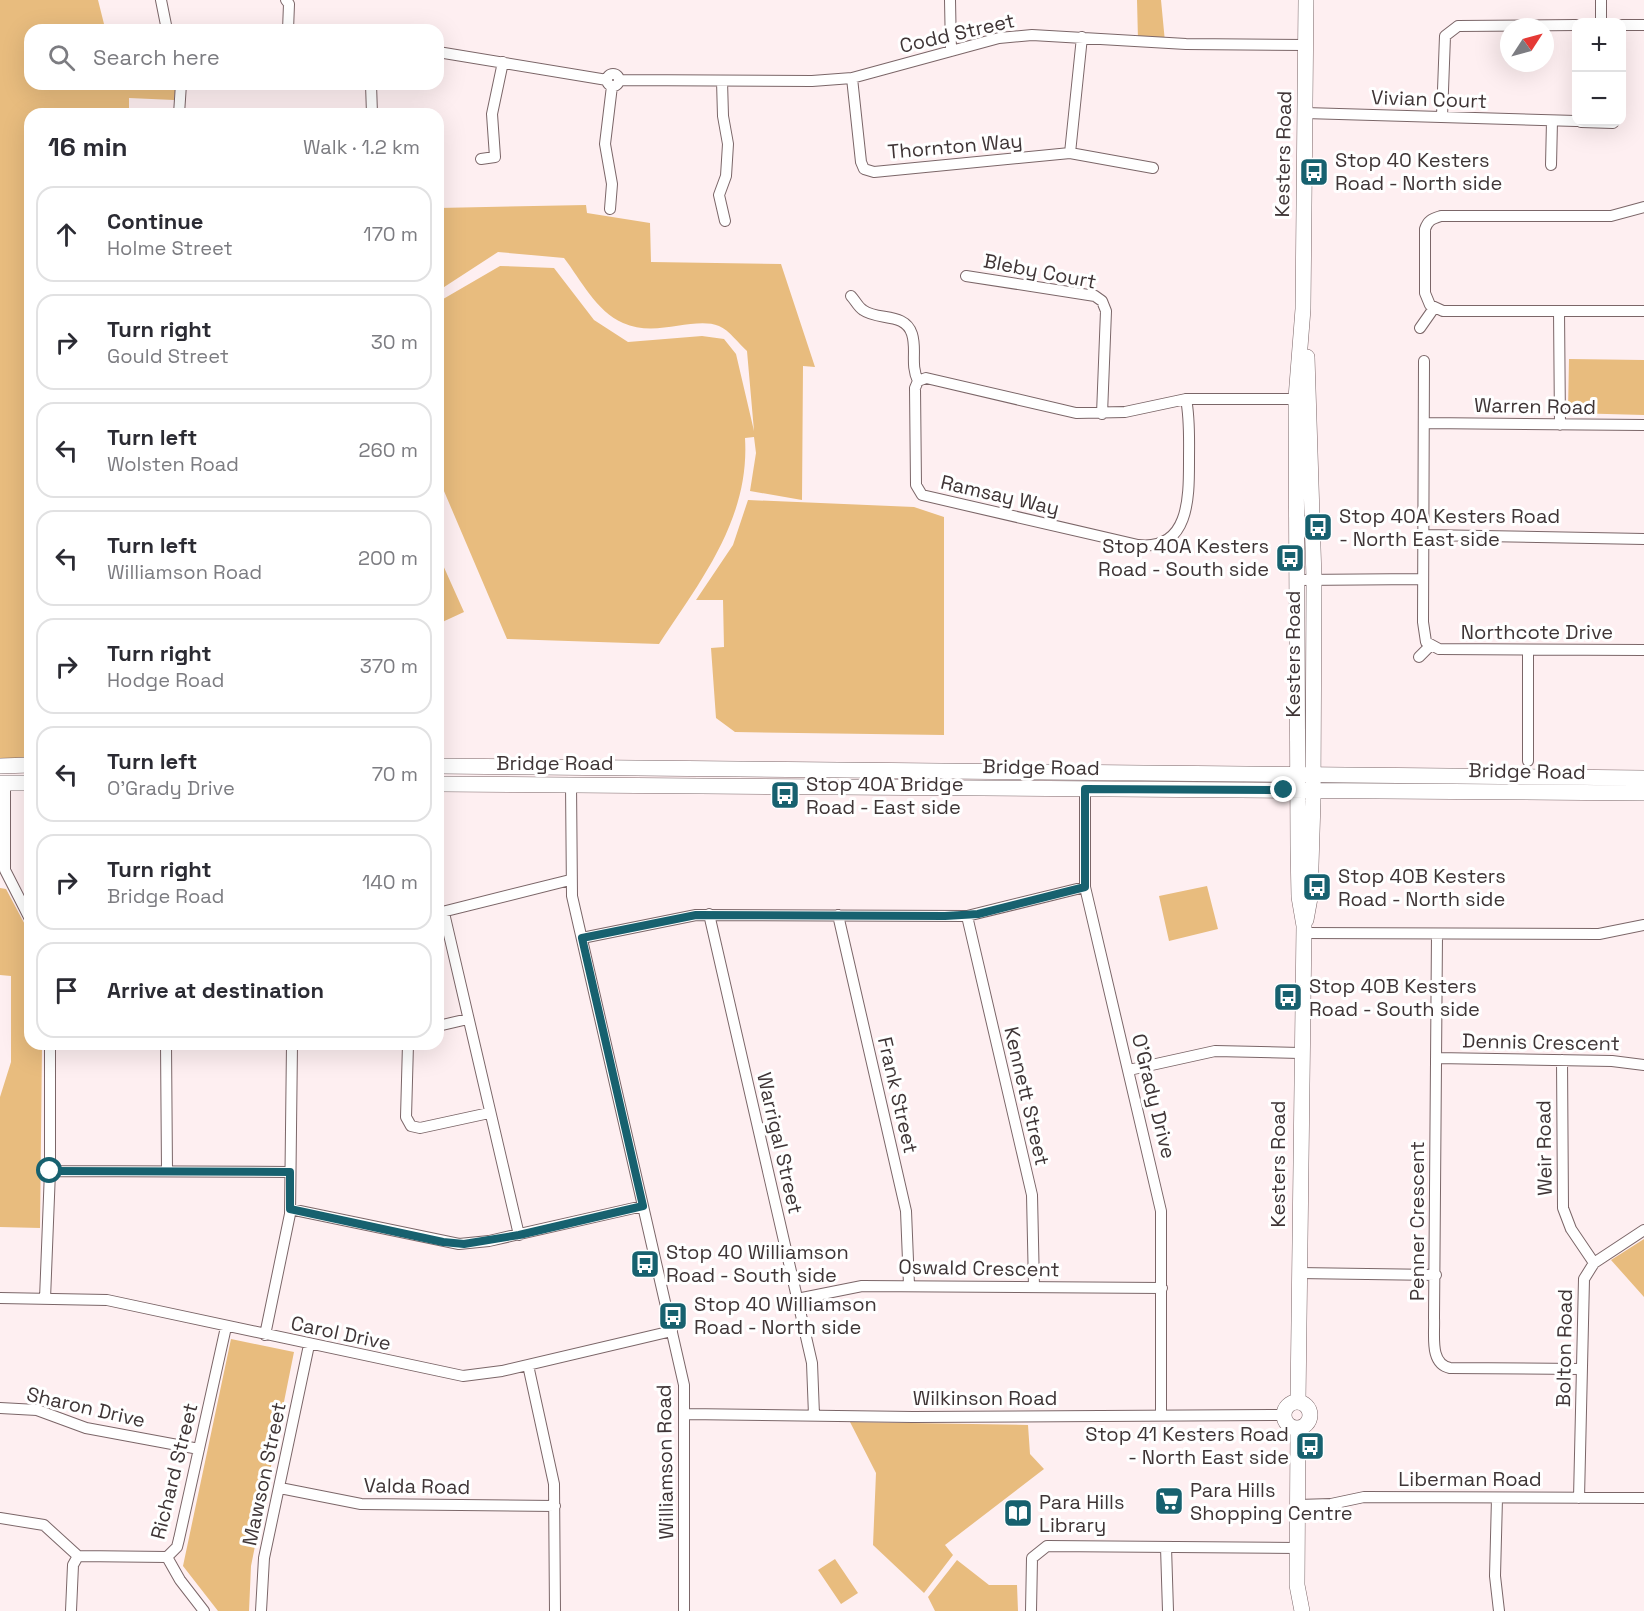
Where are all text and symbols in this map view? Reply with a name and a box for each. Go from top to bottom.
street label: Codd Street [897,7,1017,59]
north arrow [1500,18,1554,72]
map controls [1572,18,1626,126]
button: + [1572,18,1626,72]
search box [24,24,444,90]
icon: search [45,41,78,74]
text: Search here [93,43,220,71]
button: − [1572,72,1626,126]
street label: Vivian Court [1371,84,1487,114]
street label: Kesters Road [1269,90,1297,218]
street label: Thornton Way [887,127,1023,165]
text: 16 min [48,130,128,164]
text: Walk · 1.2 km [303,134,420,160]
place label: Stop 40 Kesters Road - North side [1335,147,1502,196]
bus stop icon: Stop 40 Kesters Road - North side [1298,156,1330,188]
text: Continue [107,207,203,235]
icon: ahead [50,218,83,251]
text: 170 m [363,221,418,247]
text: Holme Street [107,235,233,261]
street label: Bleby Court [981,247,1099,295]
text: Turn right [107,315,212,343]
icon: right [50,326,83,359]
text: 30 m [371,329,418,355]
text: Gould Street [107,343,229,369]
street label: Warren Road [1474,392,1596,420]
text: Turn left [107,423,197,451]
icon: left [50,434,83,467]
text: 260 m [359,437,418,463]
text: Wolsten Road [107,451,239,477]
street label: Ramsay Way [938,469,1062,521]
place label: Stop 40A Kesters Road - North East side [1339,503,1560,552]
bus stop icon: Stop 40A Kesters Road - North East side [1302,511,1334,543]
text: Turn left [107,531,197,559]
place label: Stop 40A Kesters Road - South side [1098,533,1269,582]
icon: left [50,542,83,575]
bus stop icon: Stop 40A Kesters Road - South side [1274,542,1306,574]
text: 200 m [358,545,418,571]
text: Williamson Road [107,559,262,585]
street label: Kesters Road [1280,591,1306,717]
street label: Northcote Drive [1461,619,1613,645]
text: Turn right [107,639,212,667]
icon: right [50,650,83,683]
text: 370 m [360,653,418,679]
text: Hodge Road [107,667,224,693]
text: Turn left [107,747,197,775]
street label: Bridge Road [496,750,614,776]
street label: Bridge Road [982,753,1100,781]
street label: Bridge Road [1468,757,1586,785]
icon: left [50,758,83,791]
text: 70 m [372,761,418,787]
place label: Stop 40A Bridge Road - East side [806,771,964,820]
text: O'Grady Drive [107,775,235,801]
route end [1270,776,1296,802]
bus stop icon: Stop 40A Bridge Road - East side [769,779,801,811]
text: Turn right [107,855,212,883]
place label: Stop 40B Kesters Road - North side [1338,863,1506,912]
icon: right [50,866,83,899]
text: 140 m [362,869,418,895]
bus stop icon: Stop 40B Kesters Road - North side [1301,871,1333,903]
text: Bridge Road [107,883,224,909]
place label: Stop 40B Kesters Road - South side [1309,973,1480,1022]
icon: arrive [50,974,83,1007]
text: Arrive at destination [107,976,324,1004]
bus stop icon: Stop 40B Kesters Road - South side [1272,981,1304,1013]
street label: Kennett Street [998,1024,1056,1168]
street label: Dennis Crescent [1462,1028,1620,1056]
street label: O'Grady Drive [1126,1031,1182,1161]
street label: Frank Street [872,1034,924,1156]
street label: Warrigal Street [751,1070,809,1216]
street label: Weir Road [1530,1100,1558,1196]
street label: Kesters Road [1265,1101,1291,1227]
street label: Penner Crescent [1404,1141,1430,1301]
route start [36,1157,62,1183]
place label: Stop 40 Williamson Road - South side [666,1239,849,1288]
bus stop icon: Stop 40 Williamson Road - South side [629,1248,661,1280]
street label: Oswald Crescent [898,1254,1060,1282]
street label: Bolton Road [1550,1289,1578,1407]
place label: Stop 40 Williamson Road - North side [694,1291,877,1340]
bus stop icon: Stop 40 Williamson Road - North side [657,1300,689,1332]
street label: Carol Drive [288,1310,394,1356]
street label: Sharon Drive [24,1381,148,1433]
street label: Williamson Road [651,1384,679,1540]
street label: Wilkinson Road [913,1385,1057,1411]
street label: Richard Street [145,1400,203,1542]
street label: Mawson Street [236,1400,292,1548]
place label: Stop 41 Kesters Road - North East side [1085,1421,1289,1470]
bus stop icon: Stop 41 Kesters Road - North East side [1294,1430,1326,1462]
street label: Liberman Road [1398,1466,1542,1492]
street label: Valda Road [363,1472,471,1500]
place label: Para Hills Shopping Centre [1190,1477,1353,1526]
supermarket icon: Para Hills Shopping Centre [1153,1485,1185,1517]
place label: Para Hills Library [1039,1489,1125,1538]
library icon: Para Hills Library [1002,1497,1034,1529]

